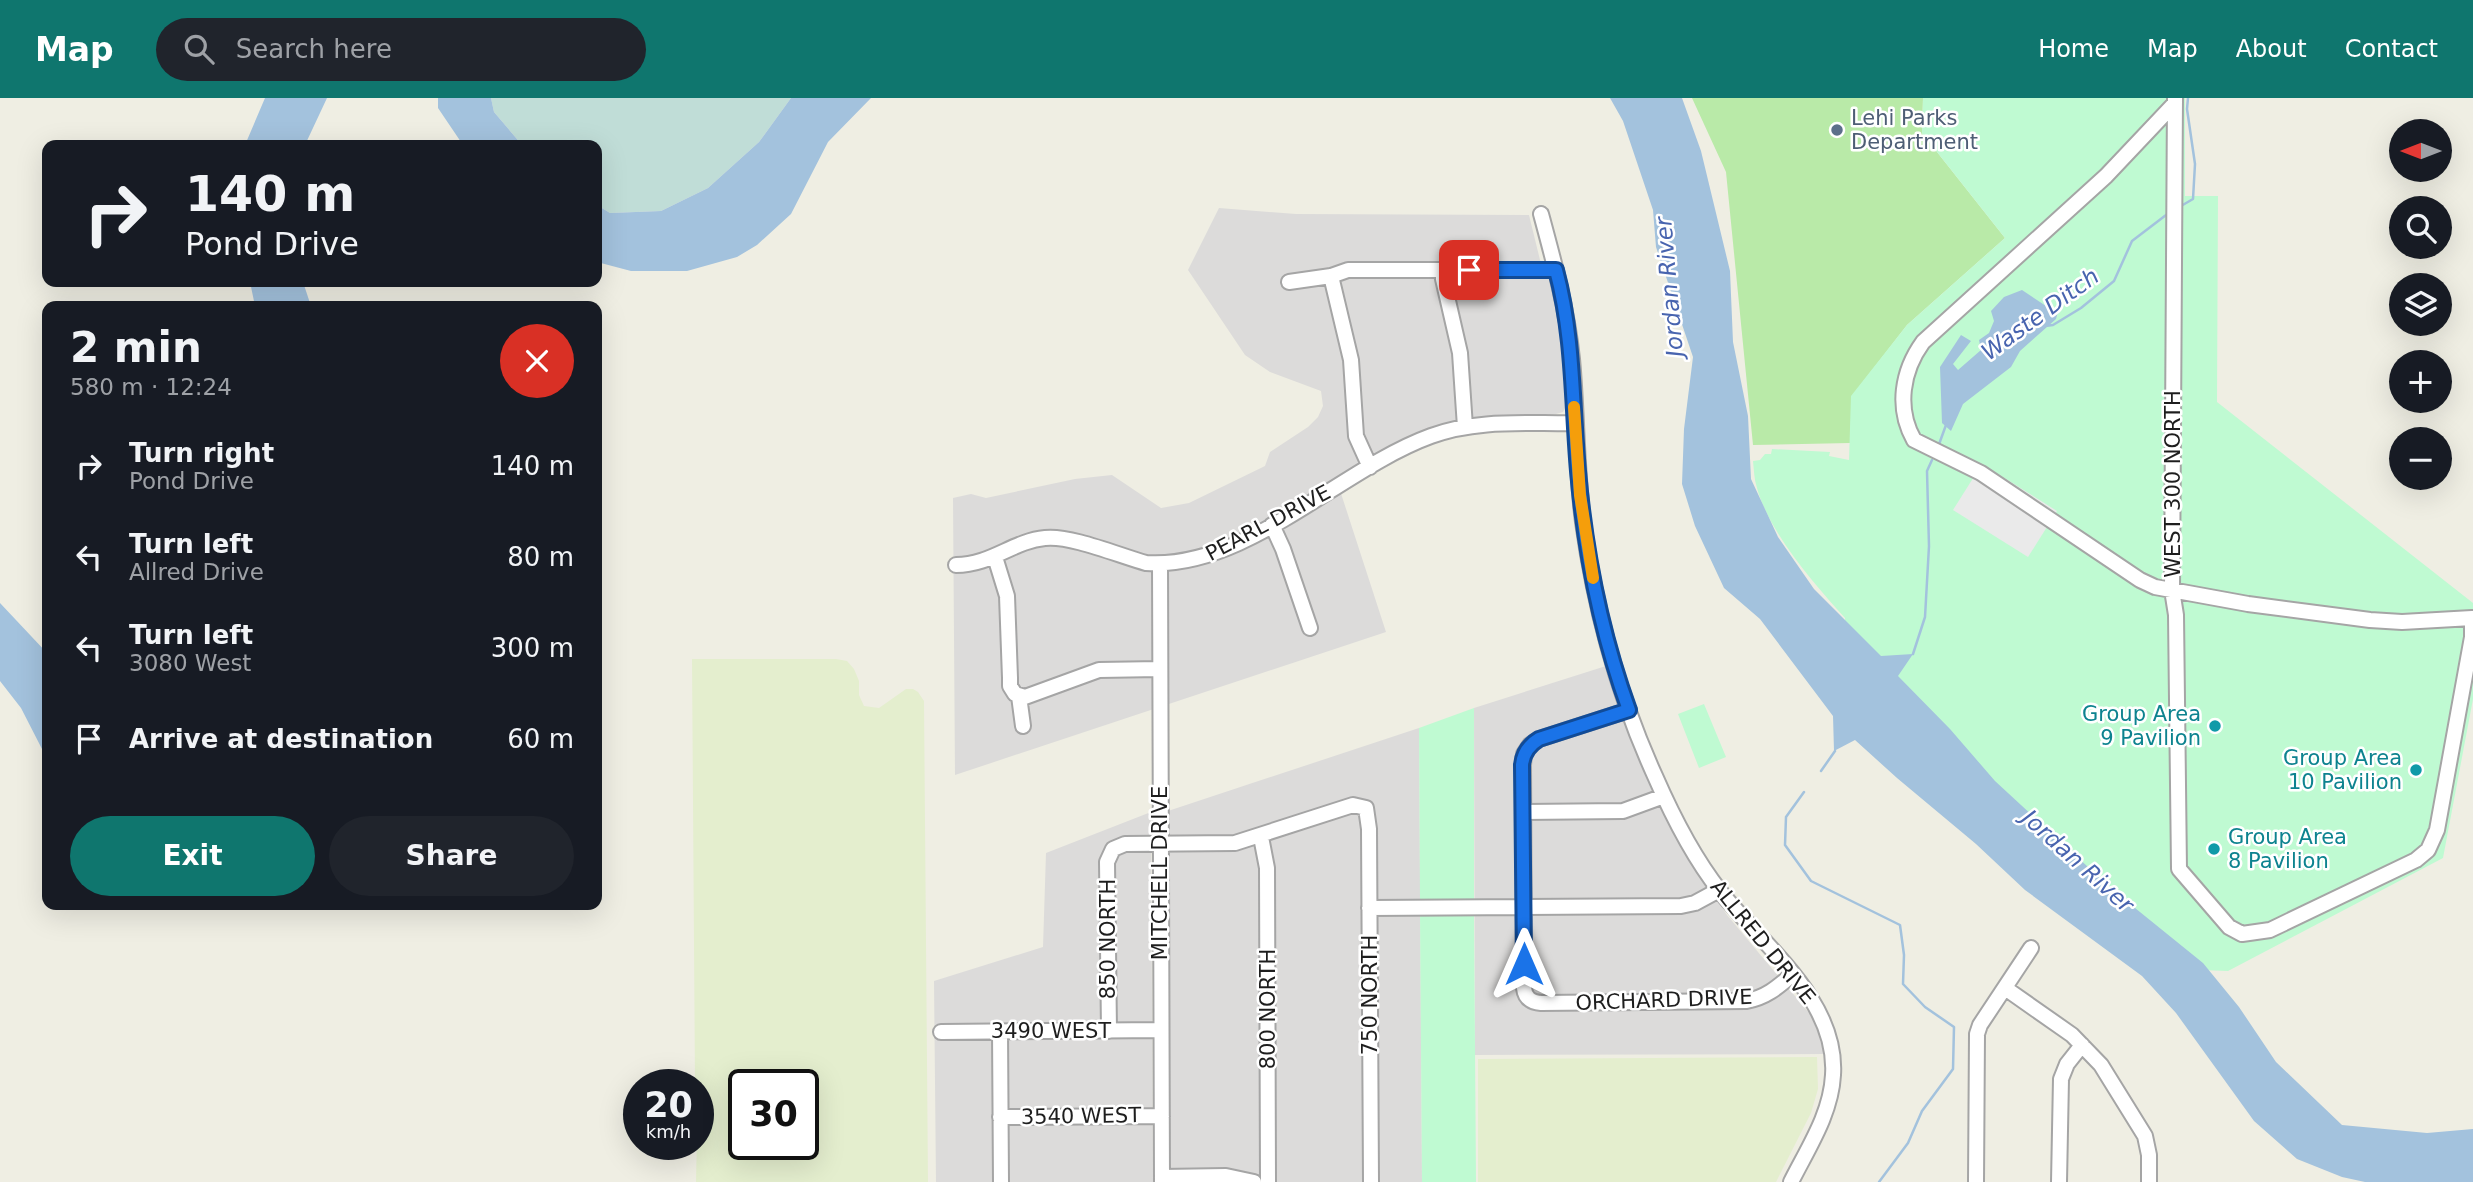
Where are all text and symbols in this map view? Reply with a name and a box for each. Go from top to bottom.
search box [156,18,646,81]
text: Map [35,30,114,69]
icon: search [180,30,218,68]
text: Search here [236,34,392,64]
text: Home [2038,35,2109,63]
text: Map [2147,35,2198,63]
text: About [2236,35,2307,63]
text: Contact [2345,35,2438,63]
place label: Lehi Parks Department [1851,106,1978,154]
north arrow [2389,119,2452,182]
map controls [2389,119,2452,490]
marker: Lehi Parks Department [1829,122,1845,138]
text: 140 m [185,166,355,223]
icon: right [70,168,161,259]
button: search [2389,196,2452,259]
water label: Jordan River [1650,214,1688,362]
text: Pond Drive [185,225,359,263]
pin [1439,240,1499,300]
icon: arrive [1450,251,1488,289]
water label: Waste Ditch [1976,263,2104,365]
button: layers [2389,273,2452,336]
text: 2 min [70,323,202,372]
button: close [500,324,574,398]
button: + [2389,350,2452,413]
text: 580 m · 12:24 [70,374,232,400]
street label: WEST 300 NORTH [2161,390,2185,578]
button: − [2389,427,2452,490]
text: Turn right [129,438,274,468]
icon: right [70,447,108,485]
text: 140 m [491,451,574,481]
text: Pond Drive [129,468,254,494]
street label: PEARL DRIVE [1202,480,1334,566]
text: Turn left [129,529,253,559]
icon: left [70,538,108,576]
text: 80 m [507,542,574,572]
text: Allred Drive [129,559,264,585]
text: Turn left [129,620,253,650]
icon: left [70,629,108,667]
text: 300 m [491,633,574,663]
text: 3080 West [129,650,251,676]
place label: Group Area 9 Pavilion [2082,702,2201,750]
marker: Group Area 9 Pavilion [2207,718,2223,734]
icon: arrive [70,720,108,758]
text: Arrive at destination [129,724,433,754]
text: 60 m [507,724,574,754]
place label: Group Area 10 Pavilion [2283,746,2402,794]
marker: Group Area 10 Pavilion [2408,762,2424,778]
street label: MITCHELL DRIVE [1148,786,1172,960]
water label: Jordan River [2014,802,2140,919]
button: Exit [70,816,315,896]
button: Share [329,816,574,896]
place label: Group Area 8 Pavilion [2228,825,2347,873]
marker: Group Area 8 Pavilion [2206,841,2222,857]
street label: ALLRED DRIVE [1706,875,1820,1009]
street label: 850 NORTH [1096,879,1120,999]
position arrow [1487,927,1561,1001]
street label: 750 NORTH [1358,935,1382,1055]
street label: 800 NORTH [1256,949,1280,1069]
street label: ORCHARD DRIVE [1575,985,1753,1015]
street label: 3490 WEST [991,1019,1111,1043]
speed limit sign: 30 [728,1069,819,1160]
text: 20 [644,1085,693,1125]
street label: 3540 WEST [1021,1103,1142,1129]
text: km/h [646,1121,691,1142]

